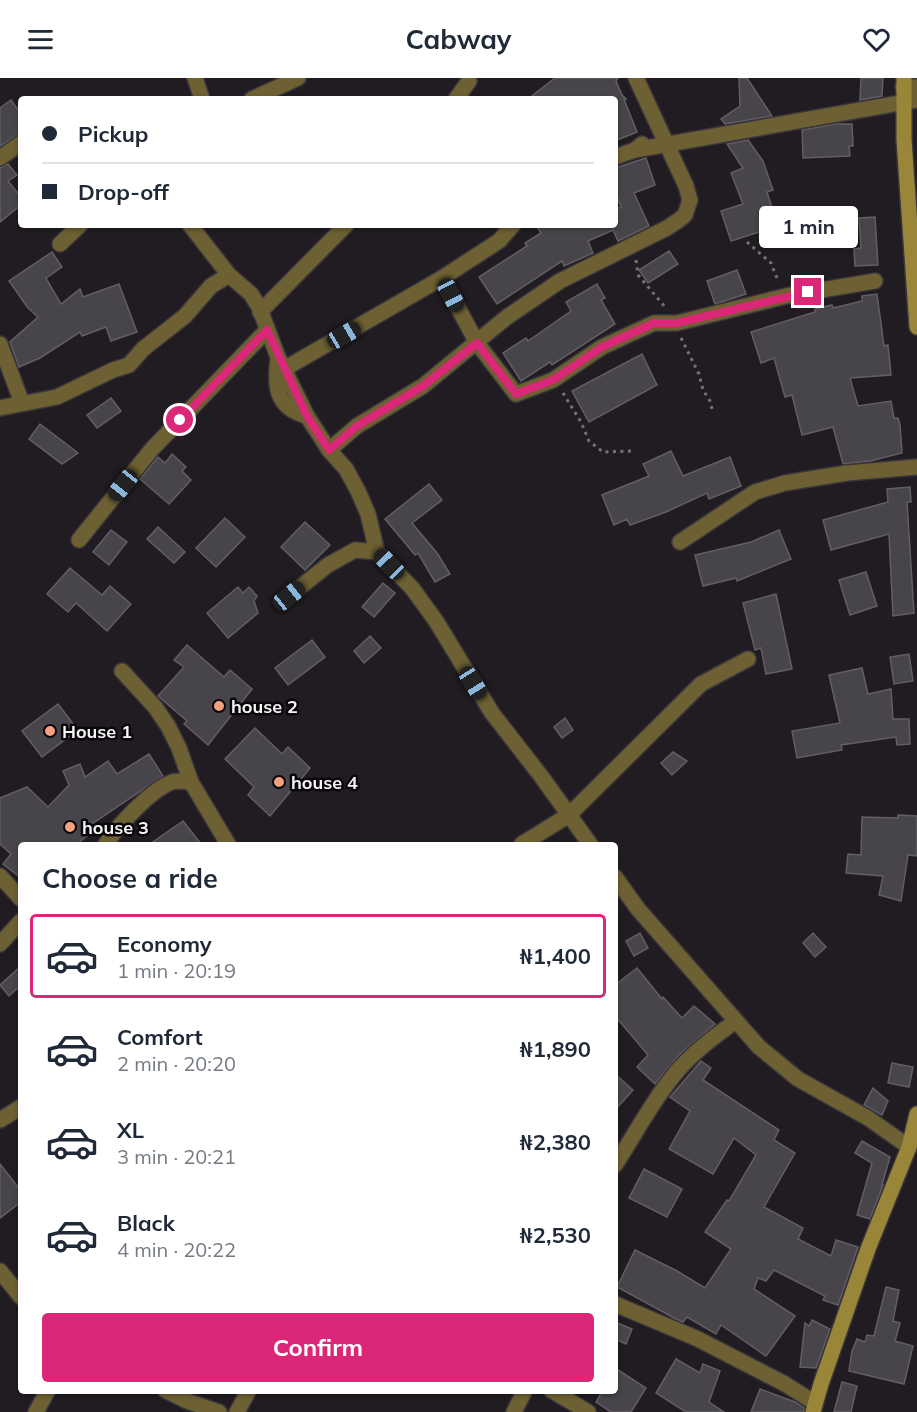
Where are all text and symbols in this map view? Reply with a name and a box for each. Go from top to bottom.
text: Cabway [405,22,512,56]
icon: menu [24,23,57,56]
icon: heart [860,23,893,56]
text: Pickup [78,120,148,148]
text: Drop-off [78,178,169,206]
callout: 1 min [758,205,858,247]
text: 1 min [782,214,835,239]
car [435,275,467,315]
route end [794,278,821,305]
car [324,318,364,352]
route start [166,406,193,433]
car [105,465,141,505]
car [370,545,408,583]
car [269,578,309,614]
car [456,663,490,703]
place label: house 2 [231,695,298,718]
marker: house 2 [212,699,226,713]
place label: House 1 [62,720,132,743]
marker: House 1 [43,724,57,738]
place label: house 4 [291,771,358,794]
marker: house 4 [272,775,286,789]
place label: house 3 [82,816,149,839]
marker: house 3 [63,820,77,834]
text: Choose a ride [42,861,218,895]
icon: car [45,929,99,983]
text: Economy [117,930,212,958]
text: ₦1,400 [520,942,591,970]
text: 1 min · 20:19 [117,958,236,983]
icon: car [45,1022,99,1076]
text: Comfort [117,1023,203,1051]
text: ₦1,890 [520,1035,591,1063]
text: 2 min · 20:20 [117,1051,236,1076]
icon: car [45,1115,99,1169]
text: XL [117,1116,144,1144]
text: ₦2,380 [520,1128,591,1156]
text: 3 min · 20:21 [117,1144,236,1169]
icon: car [45,1208,99,1262]
text: Black [117,1209,175,1237]
text: ₦2,530 [520,1221,591,1249]
text: 4 min · 20:22 [117,1237,236,1262]
button: Confirm [42,1313,594,1382]

